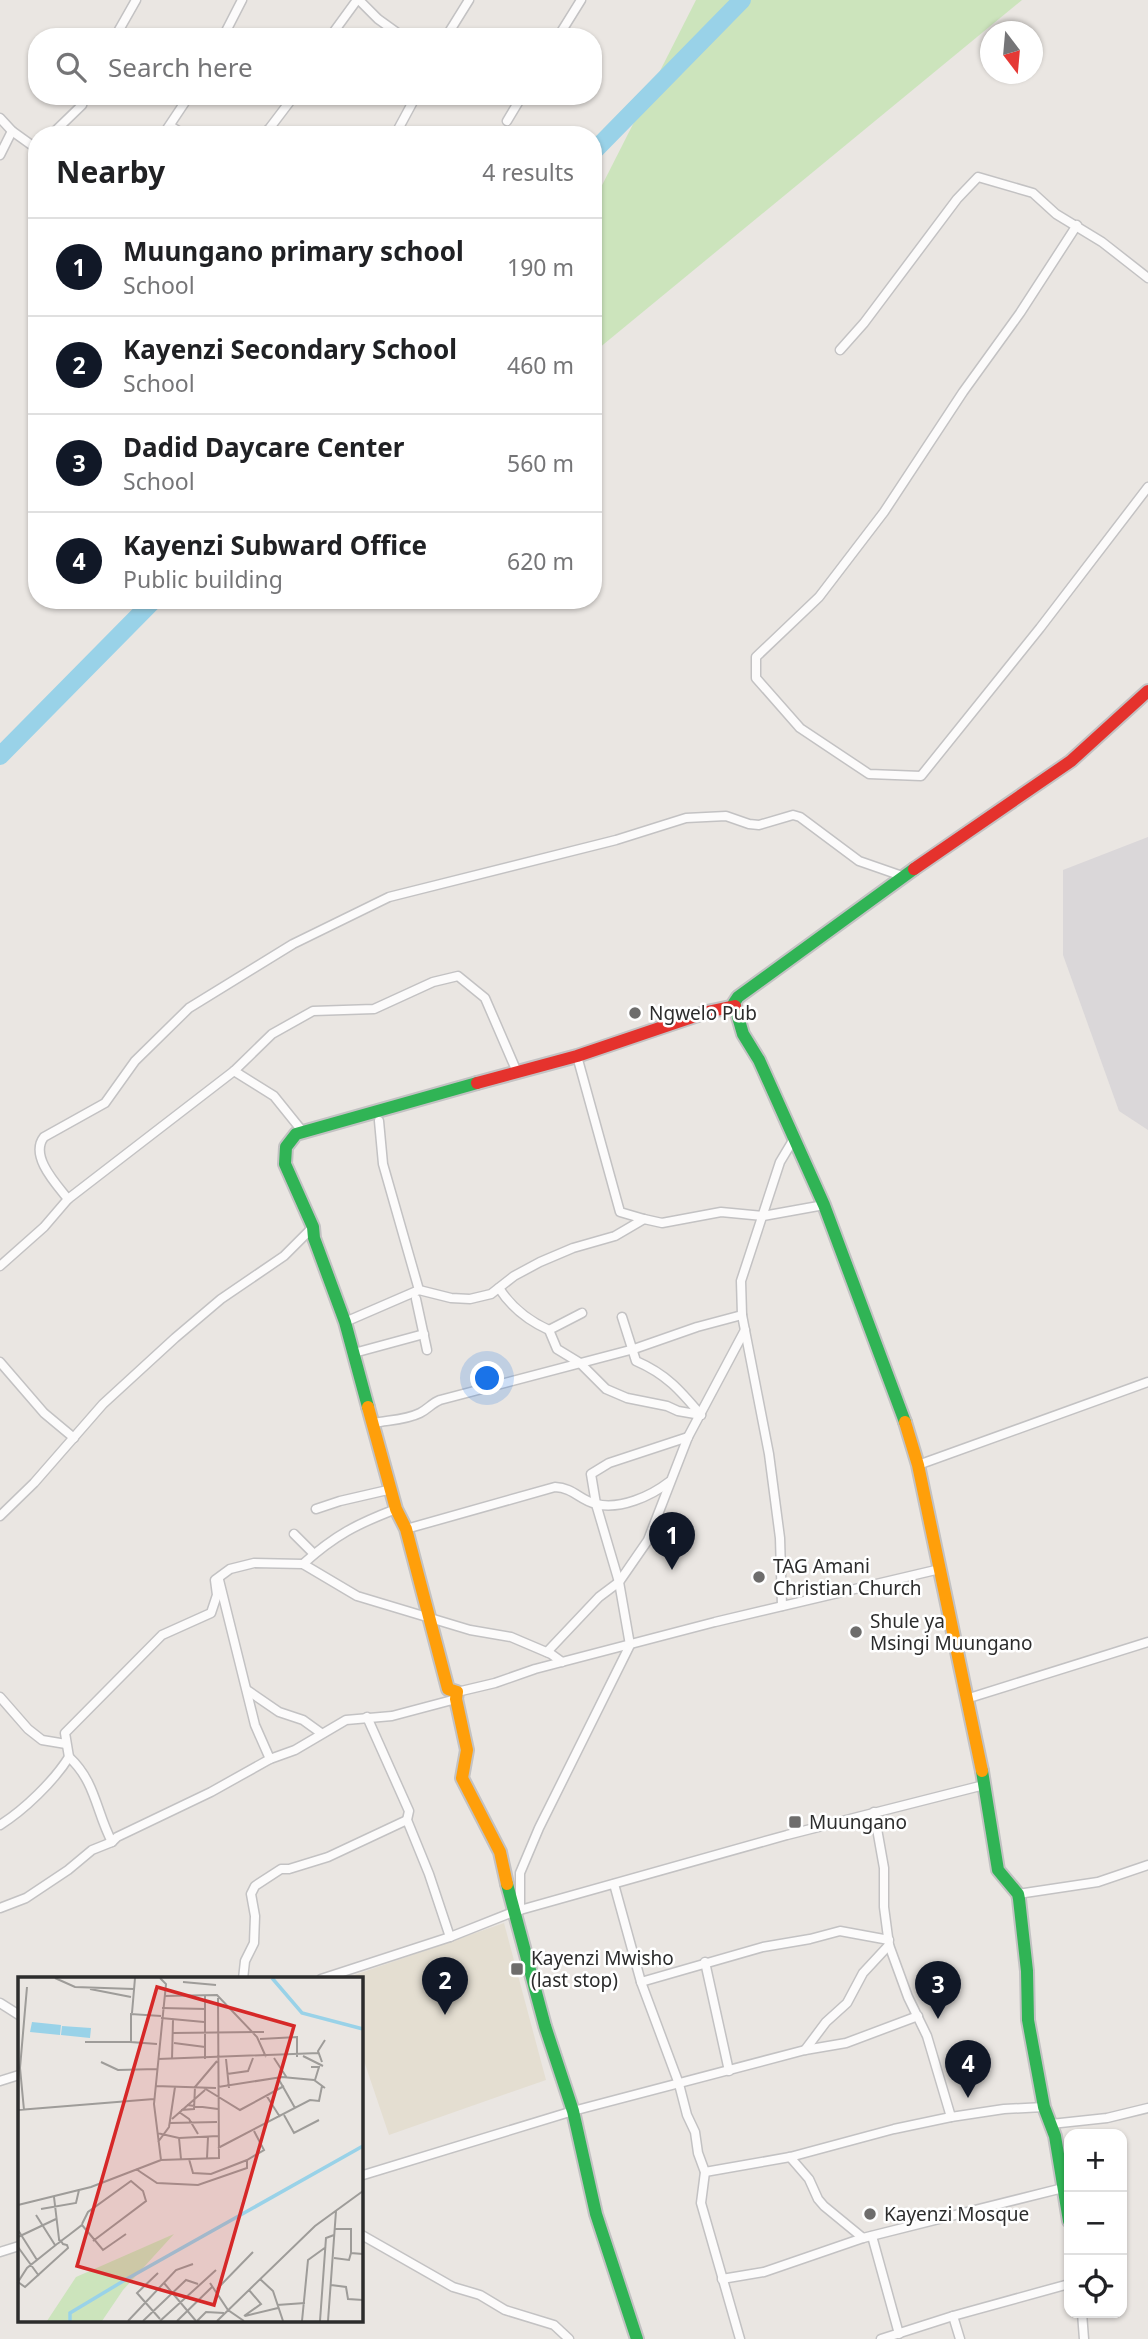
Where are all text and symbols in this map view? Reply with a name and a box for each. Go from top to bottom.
north arrow [980,21,1043,84]
search box [28,28,602,105]
icon: search [52,48,90,86]
text: Search here [108,49,253,85]
text: Nearby [56,151,165,192]
text: 4 results [482,156,574,188]
text: Muungano primary school [123,233,464,269]
text: 1 [72,251,86,283]
text: 190 m [507,251,574,283]
text: School [123,269,195,301]
text: Kayenzi Secondary School [123,331,457,367]
text: 2 [72,349,86,381]
text: 460 m [507,349,574,381]
text: School [123,367,195,399]
text: Dadid Daycare Center [123,429,404,465]
text: 3 [72,447,86,479]
text: 560 m [507,447,574,479]
text: School [123,465,195,497]
text: Kayenzi Subward Office [123,527,427,563]
text: 4 [72,545,86,577]
text: 620 m [507,545,574,577]
text: Public building [123,563,283,595]
place label: Ngwelo Pub [649,1000,757,1026]
marker: Ngwelo Pub [627,1005,643,1021]
your location [470,1361,504,1395]
pin: 1 [649,1512,695,1570]
place label: TAG Amani Christian Church [773,1553,922,1601]
marker: TAG Amani Christian Church [751,1569,767,1585]
place label: Shule ya Msingi Muungano [870,1608,1033,1656]
marker: Shule ya Msingi Muungano [848,1624,864,1640]
place label: Muungano [809,1809,907,1835]
marker: Muungano [787,1814,803,1830]
place label: Kayenzi Mwisho (last stop) [531,1945,674,1993]
pin: 2 [422,1957,468,2015]
marker: Kayenzi Mwisho (last stop) [509,1961,525,1977]
pin: 3 [915,1961,961,2019]
inset map [18,1977,362,2322]
pin: 4 [945,2040,991,2098]
map controls [1064,2129,1127,2318]
button: + [1064,2129,1127,2192]
button: − [1064,2192,1127,2255]
place label: Kayenzi Mosque [884,2201,1029,2227]
marker: Kayenzi Mosque [862,2206,878,2222]
button: locate [1064,2255,1127,2318]

